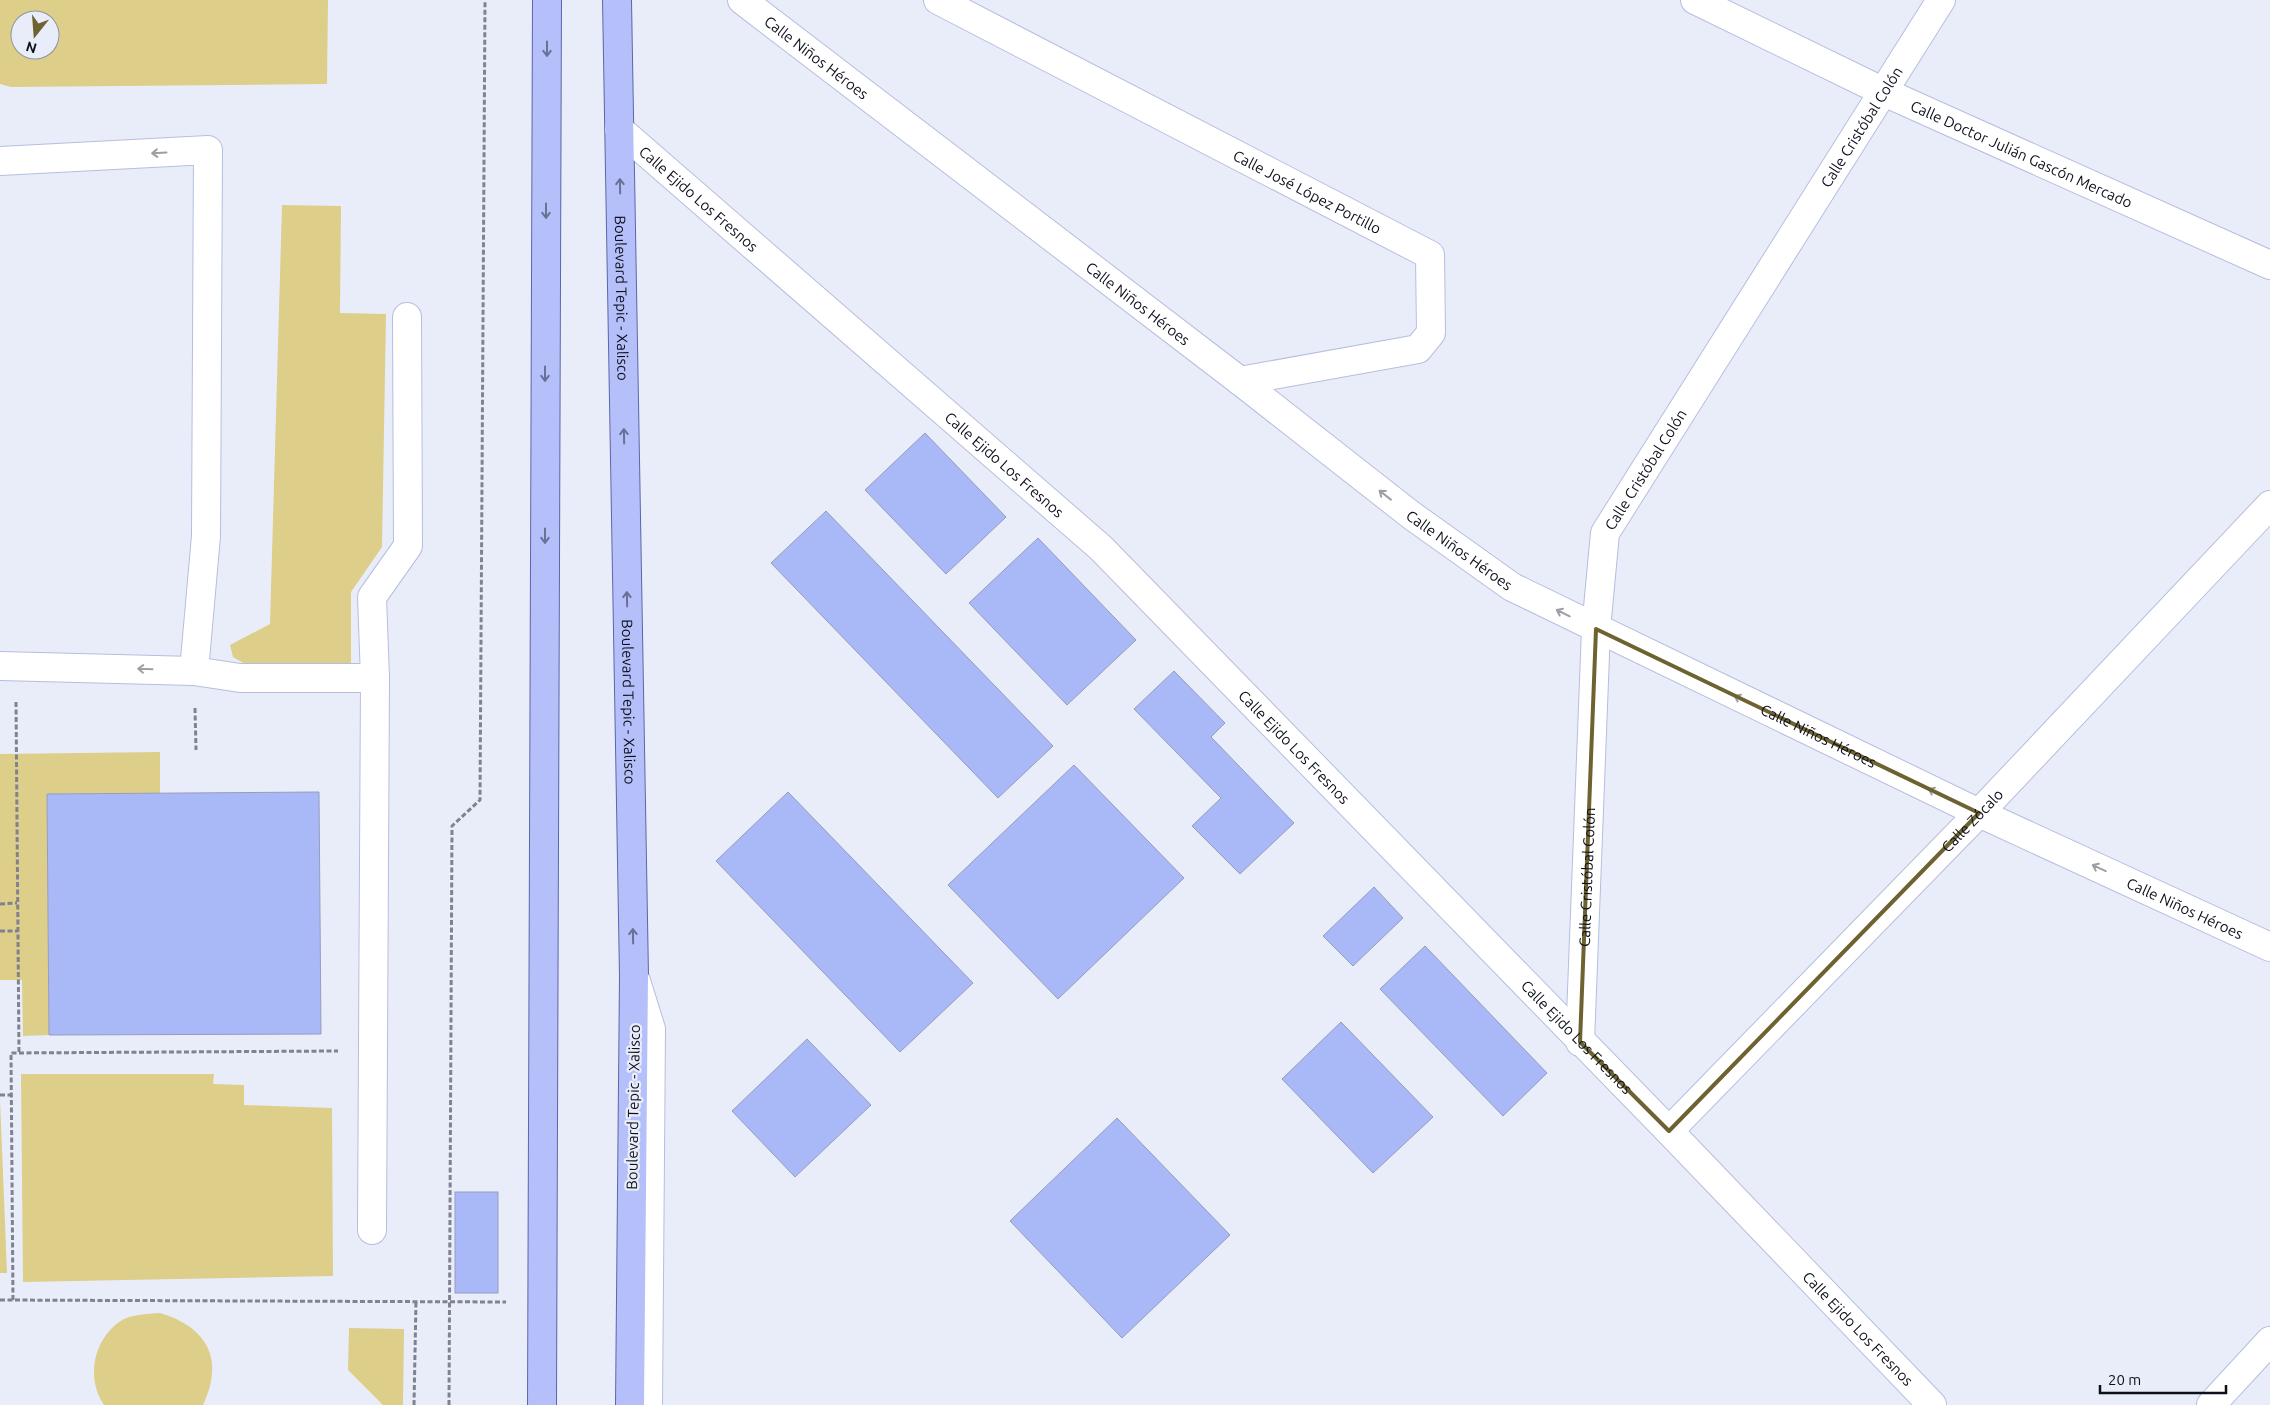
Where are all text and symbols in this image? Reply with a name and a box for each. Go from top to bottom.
north arrow [10,10,60,60]
street label: Calle Niños Héroes [761,12,872,102]
text: N [24,38,39,57]
one-way arrow [542,40,552,56]
street label: Calle Cristóbal Colón [1817,63,1905,190]
street label: Calle Doctor Julián Gascón Mercado [1908,97,2135,211]
street label: Calle Ejido Los Fresnos [636,142,762,255]
street label: Calle José López Portillo [1231,146,1384,237]
one-way arrow [151,148,167,157]
one-way arrow [615,179,624,195]
one-way arrow [541,202,551,219]
street label: Boulevard Tepic - Xalisco [612,215,632,381]
street label: Calle Niños Héroes [1083,258,1194,348]
one-way arrow [541,365,550,381]
street label: Calle Cristóbal Colón [1601,406,1689,533]
street label: Calle Ejido Los Fresnos [942,408,1067,520]
one-way arrow [619,429,629,445]
one-way arrow [1379,489,1392,500]
street label: Calle Niños Héroes [1403,506,1516,593]
one-way arrow [540,528,550,544]
one-way arrow [622,591,632,608]
one-way arrow [1556,608,1571,618]
street label: Boulevard Tepic - Xalisco [619,619,639,785]
one-way arrow [138,665,154,674]
street label: Calle Ejido Los Fresnos [1236,686,1354,807]
one-way arrow [1734,694,1749,703]
street label: Calle Niños Héroes [1758,700,1879,771]
street label: Calle Zócalo [1938,785,2006,855]
one-way arrow [1928,787,1943,796]
street label: Calle Cristóbal Colón [1575,807,1598,947]
one-way arrow [2091,862,2106,872]
street label: Calle Niños Héroes [2124,874,2246,942]
one-way arrow [629,929,638,945]
street label: Calle Ejido Los Fresnos [1518,977,1636,1097]
street label: Boulevard Tepic - Xalisco [623,1024,643,1190]
street label: Calle Ejido Los Fresnos [1800,1268,1917,1389]
scale bar [2100,1362,2226,1394]
text: 20 m [2108,1371,2141,1388]

